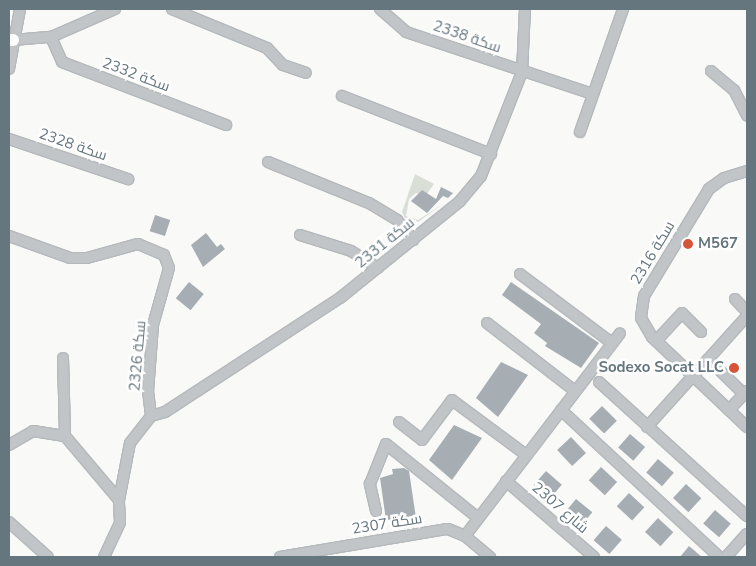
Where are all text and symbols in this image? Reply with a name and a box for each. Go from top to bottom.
street label: سكة 2338 [431,17,503,57]
street label: سكة 2332 [100,54,172,96]
street label: سكة 2328 [37,125,109,165]
street label: سكة 2331 [352,214,418,272]
street label: 2316 سكة [627,218,679,288]
place label: M567 [698,235,738,253]
marker: M567 [682,238,694,250]
street label: سكة 2326 [126,320,150,392]
place label: Sodexo Socat LLC [598,359,724,377]
marker: Sodexo Socat LLC [728,362,740,374]
street label: 2307 شارع [528,479,592,537]
street label: سكة 2307 [351,510,423,538]

